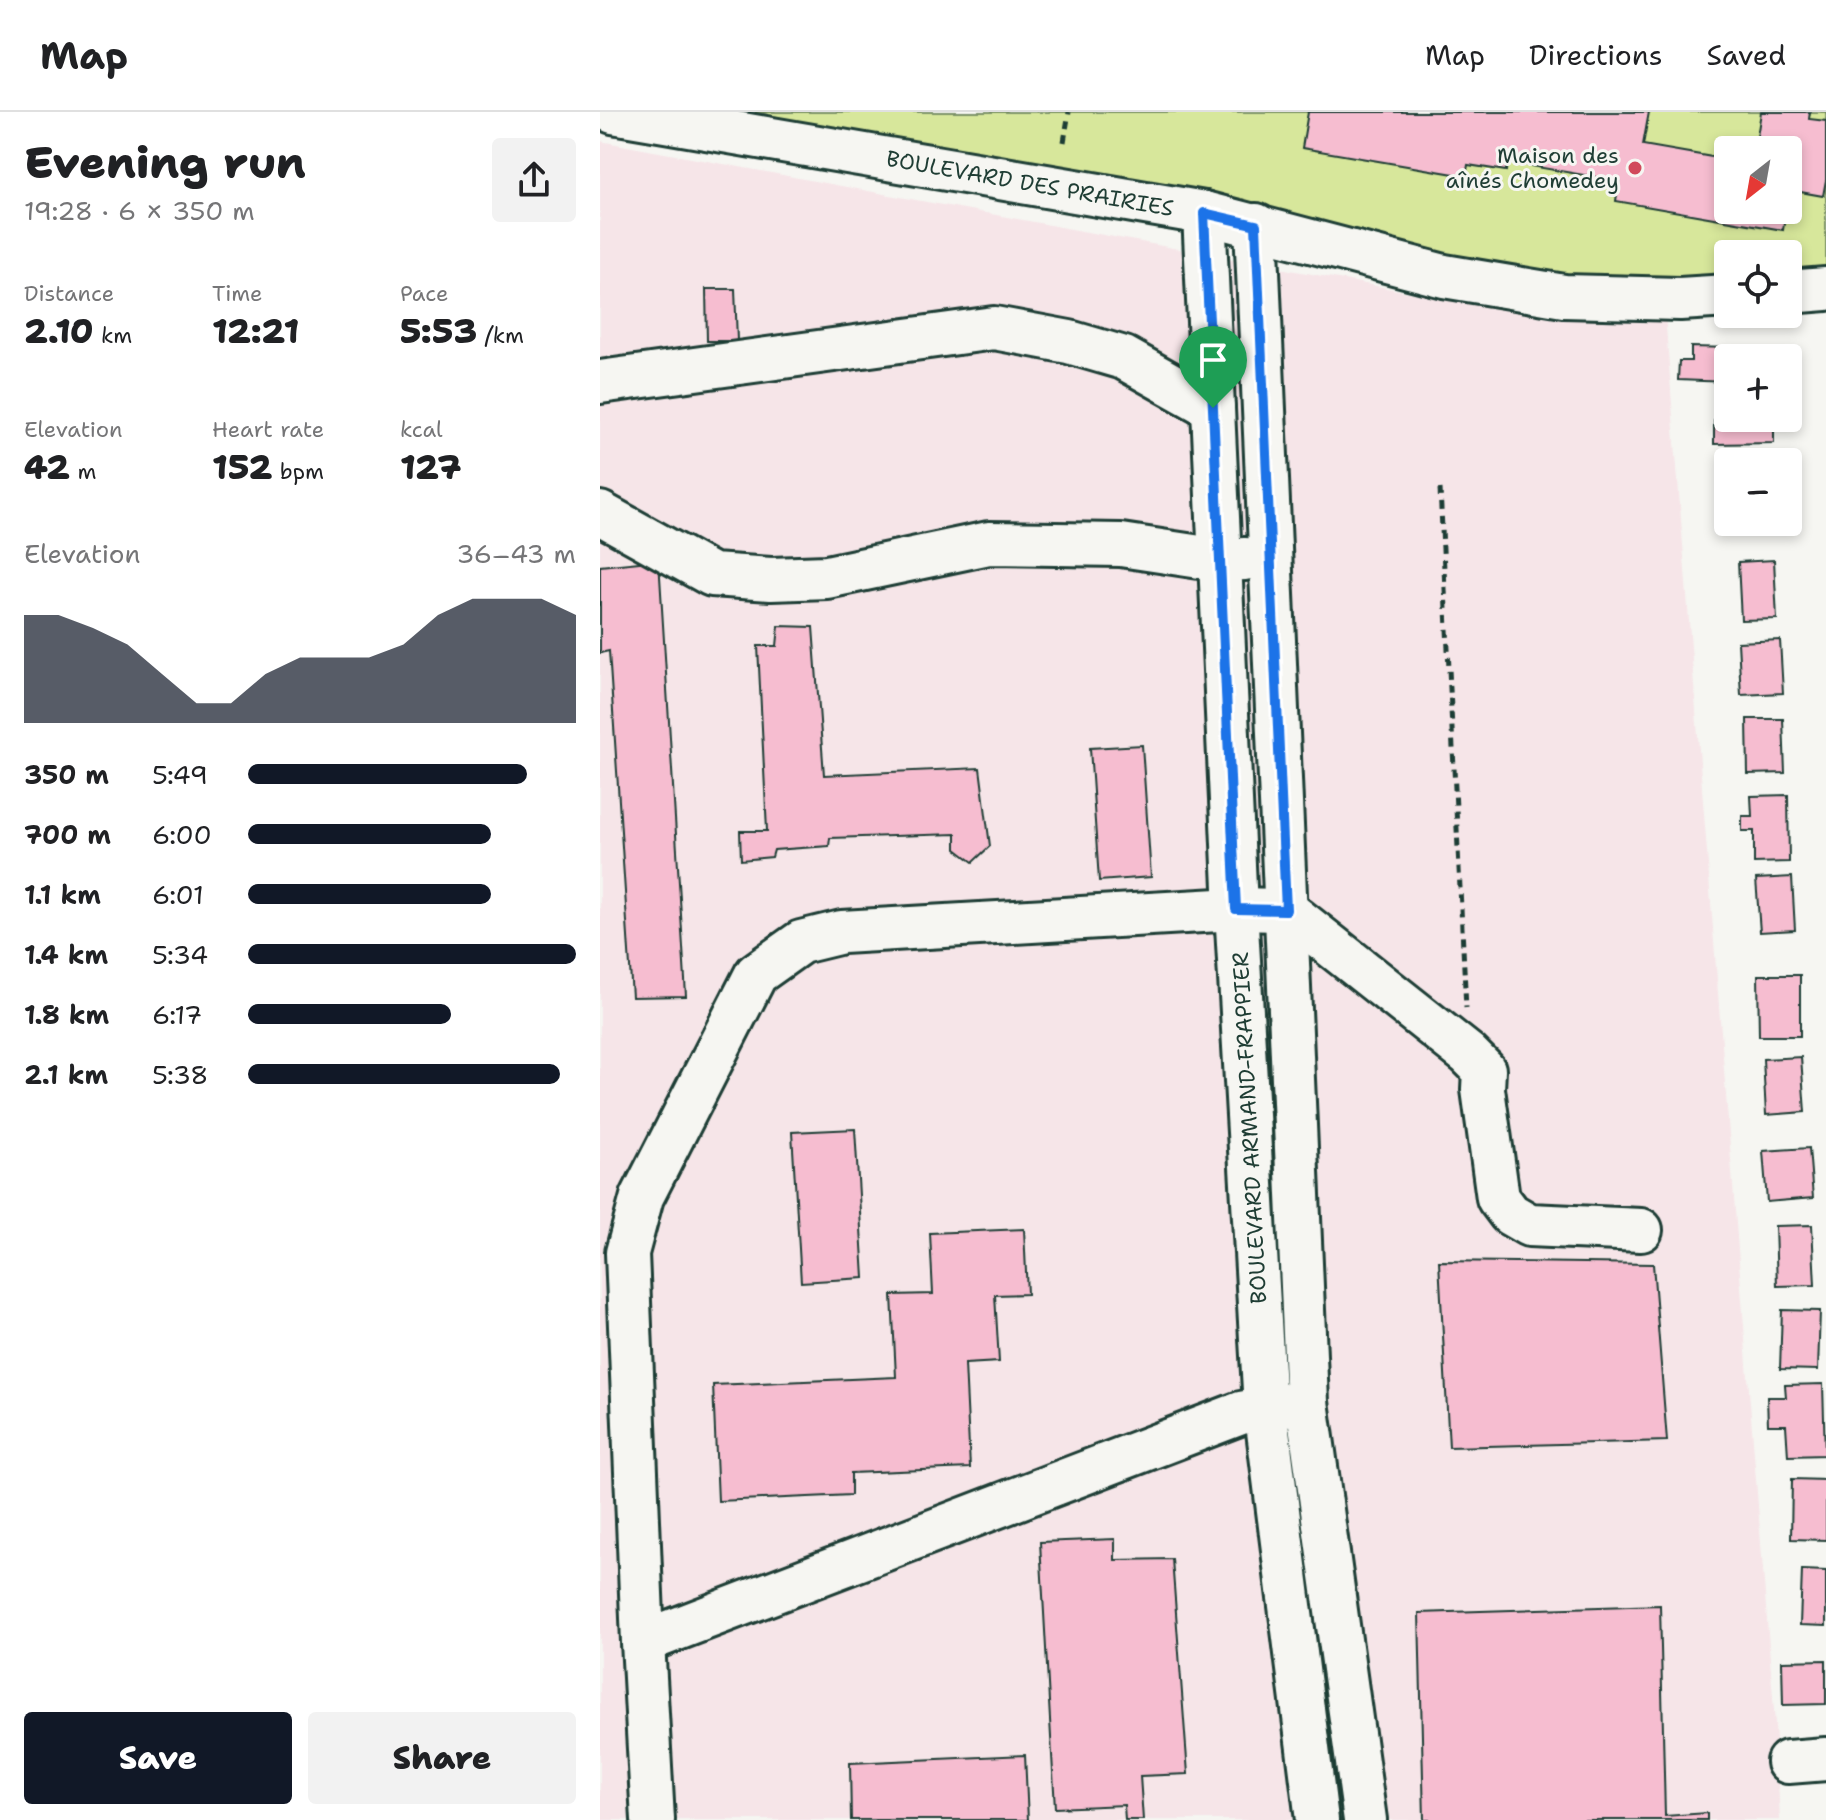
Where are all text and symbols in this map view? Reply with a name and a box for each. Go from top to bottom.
text: Map [40,30,128,81]
text: Map [1425,36,1485,74]
text: Directions [1529,36,1663,74]
text: Saved [1707,36,1786,74]
text: Evening run [24,133,306,192]
north arrow [1714,136,1802,224]
map controls [1714,136,1802,536]
button: share [492,138,576,222]
place label: Maison des aînés Chomedey [1446,141,1619,195]
street label: BOULEVARD DES PRAIRIES [884,144,1176,223]
marker: Maison des aînés Chomedey [1626,159,1644,177]
text: 19:28 · 6 × 350 m [24,193,255,228]
button: locate [1714,240,1802,328]
text: Distance [24,279,114,308]
text: Time [212,279,262,308]
text: Pace [400,279,448,308]
text: 2.10 [24,308,94,354]
text: 12:21 [212,308,299,354]
text: 5:53 [400,308,477,354]
text: km [94,321,132,350]
text: /km [477,321,524,350]
pin [1179,326,1247,408]
icon: arrive [1191,338,1235,382]
button: + [1714,344,1802,432]
text: Elevation [24,415,122,444]
text: Heart rate [212,415,324,444]
text: kcal [400,415,443,444]
text: 42 [24,444,70,490]
text: 152 [212,444,272,490]
text: 127 [400,444,461,490]
button: − [1714,448,1802,536]
text: m [70,457,96,486]
text: bpm [272,457,324,486]
text: Elevation [24,536,140,571]
text: 36–43 m [456,536,576,571]
text: 350 m [24,757,109,792]
text: 5:49 [152,757,208,792]
text: 700 m [24,817,111,852]
text: 6:00 [152,817,212,852]
text: 1.1 km [24,877,101,912]
text: 6:01 [152,877,204,912]
text: 1.4 km [24,937,108,972]
text: 5:34 [152,937,208,972]
street label: BOULEVARD ARMAND-FRAPPIER [1226,951,1273,1305]
text: 1.8 km [24,997,109,1032]
text: 6:17 [152,997,202,1032]
text: 2.1 km [24,1057,108,1092]
text: 5:38 [152,1057,208,1092]
button: Save [24,1712,292,1804]
button: Share [308,1712,576,1804]

